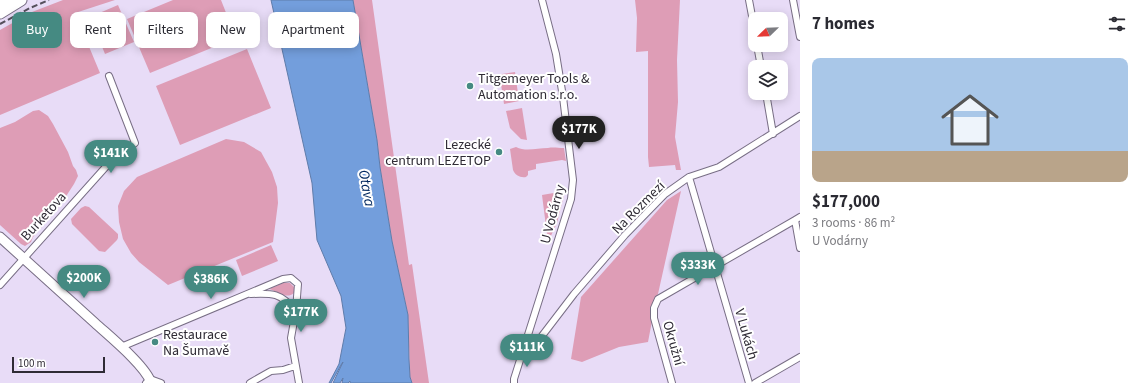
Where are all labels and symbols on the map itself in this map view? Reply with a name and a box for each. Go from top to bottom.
north arrow [748,12,788,52]
place label: Titgemeyer Tools & Automation s.r.o. [478,69,590,105]
marker: Titgemeyer Tools & Automation s.r.o. [465,81,475,91]
pin: $177K [551,116,607,150]
place label: Lezecké centrum LEZETOP [385,135,491,171]
pin: $141K [83,140,139,174]
marker: Lezecké centrum LEZETOP [494,147,504,157]
water label: Otava [353,168,380,208]
street label: Na Rozmezí [608,176,670,239]
street label: U Vodárny [536,182,571,246]
street label: Burketova [16,188,71,245]
pin: $333K [670,252,726,286]
pin: $200K [56,265,112,299]
pin: $386K [183,266,239,300]
pin: $177K [273,299,329,333]
street label: V Lukách [729,306,763,362]
street label: Okružní [657,319,689,369]
place label: Restaurace Na Šumavě [163,325,229,361]
pin: $111K [499,334,555,368]
marker: Restaurace Na Šumavě [150,337,160,347]
scale bar [12,355,105,374]

